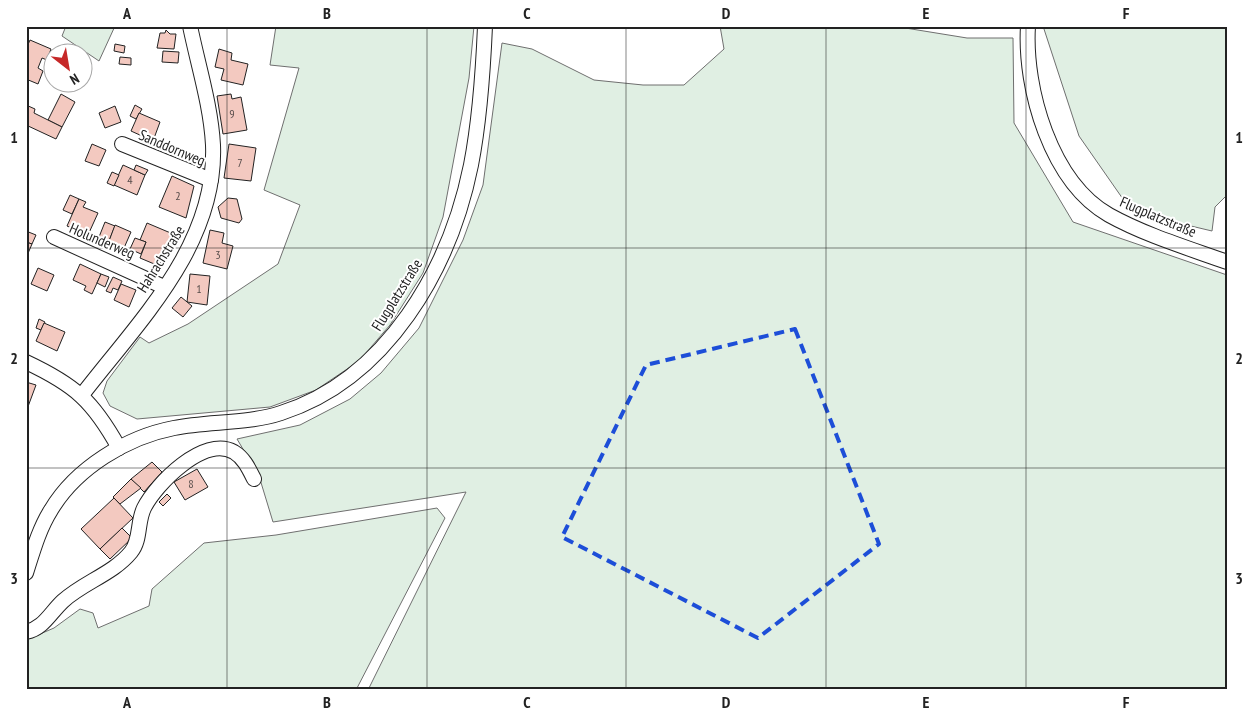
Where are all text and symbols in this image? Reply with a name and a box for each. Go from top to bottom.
text: A [122,3,132,23]
text: B [323,3,331,23]
text: C [523,3,531,23]
text: D [722,3,731,23]
text: E [923,3,930,23]
text: F [1123,3,1130,23]
north arrow [42,42,92,92]
text: N [67,69,83,89]
house number: 9 [229,106,235,121]
street label: Sanddornweg [136,125,208,170]
text: 1 [10,127,18,147]
text: 1 [1235,127,1243,147]
house number: 7 [237,155,243,170]
house number: 4 [127,172,133,187]
house number: 2 [175,188,181,203]
street label: Flugplatzstraße [1117,192,1199,241]
street label: Holunderweg [67,218,138,263]
street label: Hahrachstraße [133,222,189,296]
house number: 3 [215,247,221,262]
street label: Flugplatzstraße [367,255,426,334]
house number: 1 [196,281,202,296]
text: 2 [10,348,18,368]
text: 2 [1235,348,1243,368]
house number: 8 [188,476,194,491]
text: 3 [10,568,18,588]
text: 3 [1235,568,1243,588]
text: A [122,692,132,712]
text: B [323,692,331,712]
text: C [523,692,531,712]
text: D [722,692,731,712]
text: E [923,692,930,712]
text: F [1123,692,1130,712]

